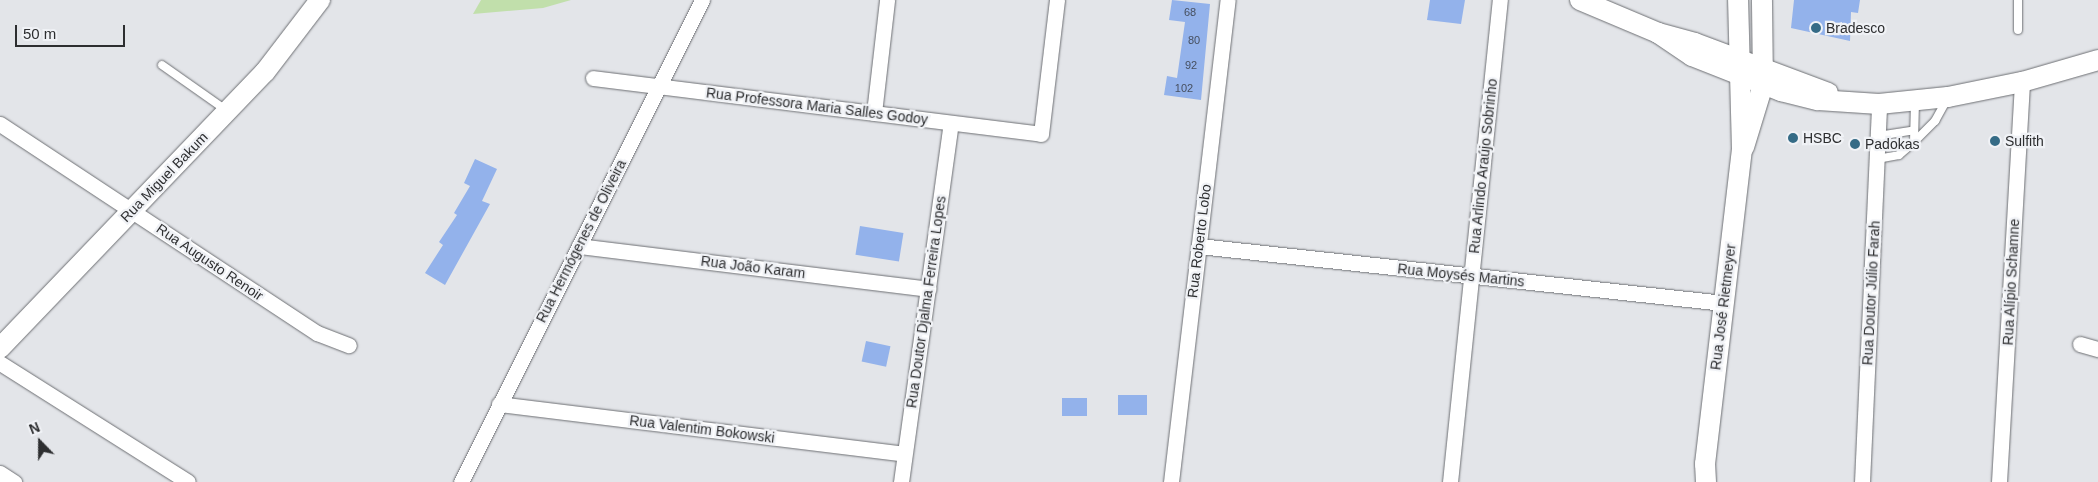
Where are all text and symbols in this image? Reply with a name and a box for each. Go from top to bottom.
house number: 68 [1184,5,1196,19]
scale bar [18,15,128,47]
place label: Bradesco [1826,20,1885,36]
marker: Bradesco [1810,22,1822,34]
text: 50 m [23,25,56,42]
house number: 80 [1188,33,1200,47]
house number: 92 [1185,58,1197,72]
street label: Rua Arlindo Araújo Sobrinho [1465,77,1501,255]
house number: 102 [1175,81,1193,95]
street label: Rua Professora Maria Salles Godoy [705,84,929,128]
street label: Rua Miguel Bakum [117,129,211,225]
place label: HSBC [1803,130,1842,146]
marker: HSBC [1787,132,1799,144]
place label: Sulfith [2005,133,2044,149]
marker: Sulfith [1989,135,2001,147]
place label: Padokas [1865,136,1919,152]
marker: Padokas [1849,138,1861,150]
street label: Rua Hermógenes de Oliveira [533,157,629,325]
street label: Rua Roberto Lobo [1184,183,1214,299]
street label: Rua Doutor Djalma Ferreira Lopes [903,195,949,409]
street label: Rua Alípio Schamne [1999,218,2023,346]
street label: Rua Augusto Renoir [153,220,267,304]
street label: Rua Doutor Júlio Farah [1859,220,1883,366]
street label: Rua José Rietmeyer [1707,243,1739,371]
street label: Rua João Karam [700,252,806,282]
street label: Rua Moysés Martins [1397,260,1525,290]
street label: Rua Valentim Bokowski [629,412,775,446]
north arrow [15,417,65,467]
text: N [27,419,42,437]

